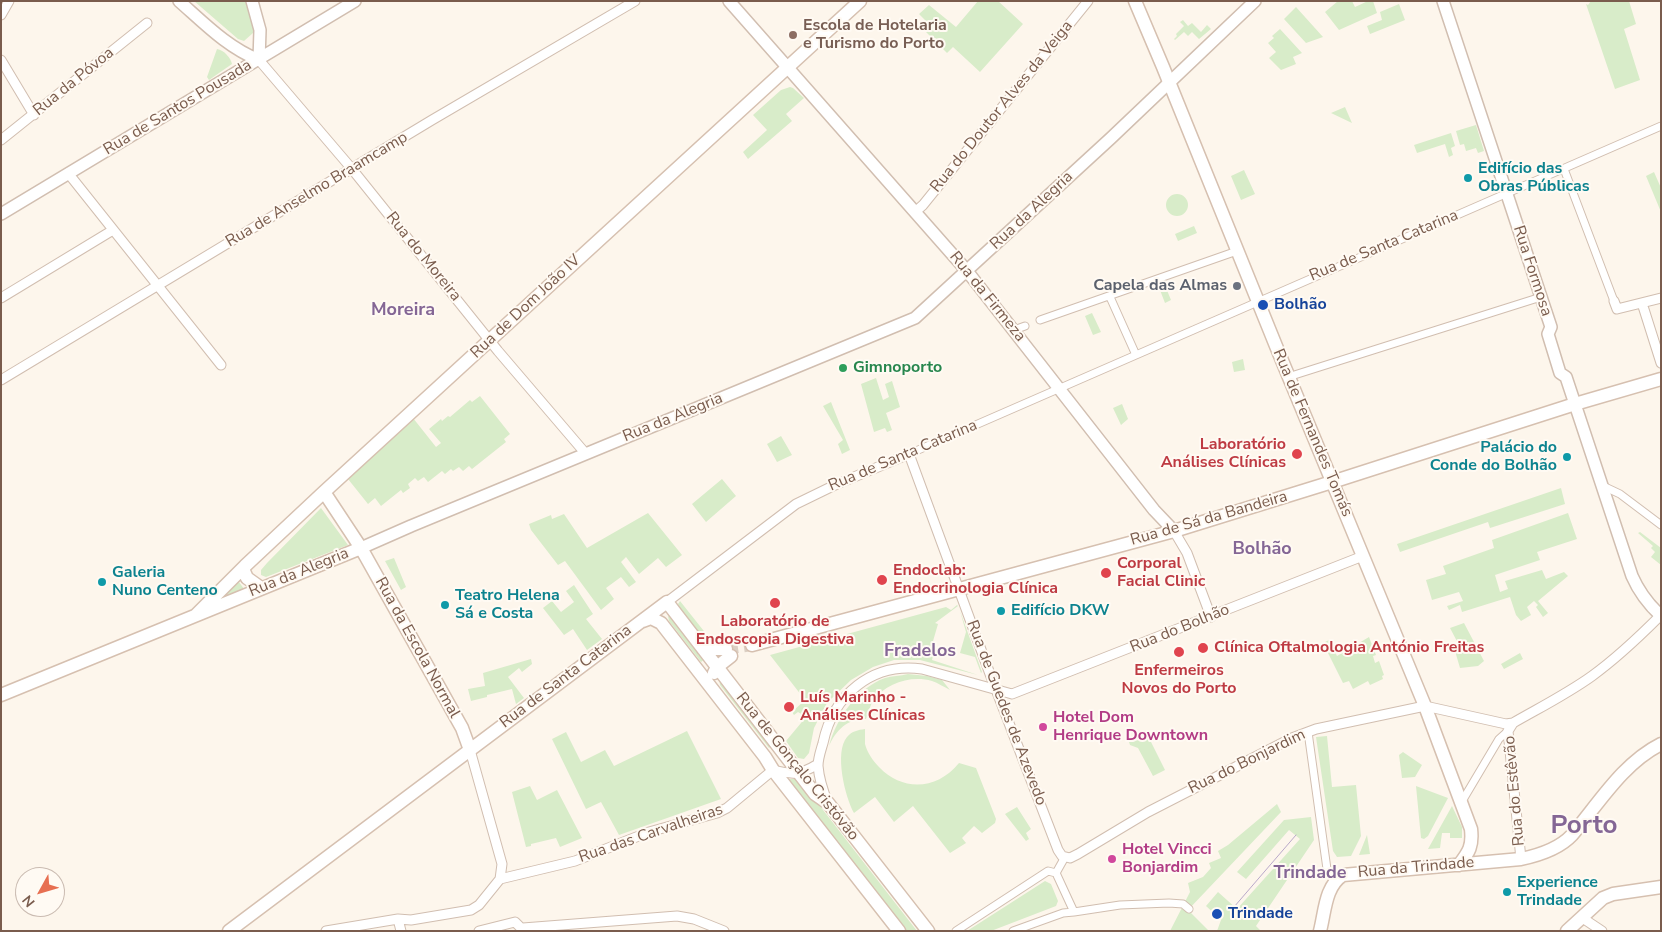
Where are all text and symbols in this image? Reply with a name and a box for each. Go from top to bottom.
place label: Escola de Hotelaria e Turismo do Porto [803,16,947,54]
street label: Rua do Doutor Alves da Veiga [927,17,1077,197]
marker: Escola de Hotelaria e Turismo do Porto [787,29,799,41]
street label: Rua da Póvoa [30,44,118,120]
street label: Rua de Santos Pousada [100,56,256,160]
street label: Rua de Anselmo Braamcamp [223,128,411,252]
place label: Edifício das Obras Públicas [1478,159,1590,197]
street label: Rua da Alegria [987,168,1077,254]
marker: Edifício das Obras Públicas [1462,172,1474,184]
street label: Rua de Santa Catarina [1307,206,1461,286]
street label: Rua do Moreira [381,209,465,305]
street label: Rua Formosa [1508,223,1556,319]
street label: Rua da Firmeza [945,248,1029,346]
street label: Rua de Dom João IV [467,251,585,363]
place label: Capela das Almas [1093,276,1227,296]
marker: Capela das Almas [1231,280,1243,292]
place label: Bolhão [1274,295,1327,315]
marker: Bolhão [1256,298,1270,312]
district label: Moreira [371,300,435,322]
street label: Rua de Fernandes Tomás [1268,346,1356,520]
place label: Gimnoporto [853,358,942,378]
marker: Gimnoporto [837,362,849,374]
street label: Rua da Alegria [620,389,726,447]
street label: Rua de Santa Catarina [826,416,980,496]
place label: Laboratório Análises Clínicas [1161,435,1286,473]
place label: Palácio do Conde do Bolhão [1430,438,1557,476]
marker: Laboratório Análises Clínicas [1290,447,1304,461]
marker: Palácio do Conde do Bolhão [1561,451,1573,463]
street label: Rua de Sá da Bandeira [1128,487,1290,551]
district label: Bolhão [1232,539,1292,561]
street label: Rua da Alegria [246,544,352,602]
place label: Corporal Facial Clinic [1117,554,1205,592]
place label: Endoclab: Endocrinologia Clínica [893,561,1058,599]
place label: Galeria Nuno Centeno [112,563,218,601]
marker: Corporal Facial Clinic [1099,566,1113,580]
marker: Endoclab: Endocrinologia Clínica [875,573,889,587]
street label: Rua da Escola Normal [370,574,464,722]
marker: Galeria Nuno Centeno [96,576,108,588]
place label: Teatro Helena Sá e Costa [455,586,560,624]
marker: Laboratório de Endoscopia Digestiva [768,596,782,610]
marker: Teatro Helena Sá e Costa [439,599,451,611]
street label: Rua do Bolhão [1127,600,1233,658]
place label: Edifício DKW [1011,601,1110,621]
marker: Edifício DKW [995,605,1007,617]
place label: Laboratório de Endoscopia Digestiva [696,612,854,650]
street label: Rua de Guedes de Azevedo [962,618,1050,808]
street label: Rua de Santa Catarina [496,621,636,733]
place label: Clínica Oftalmologia António Freitas [1214,638,1484,658]
district label: Fradelos [884,641,956,663]
marker: Clínica Oftalmologia António Freitas [1196,641,1210,655]
marker: Enfermeiros Novos do Porto [1172,645,1186,659]
place label: Enfermeiros Novos do Porto [1121,661,1237,699]
place label: Luís Marinho - Análises Clínicas [800,688,925,726]
street label: Rua de Gonçalo Cristóvão [731,689,863,845]
marker: Luís Marinho - Análises Clínicas [782,700,796,714]
place label: Hotel Dom Henrique Downtown [1053,708,1208,746]
marker: Hotel Dom Henrique Downtown [1037,721,1049,733]
street label: Rua do Bonjardim [1185,725,1309,799]
street label: Rua do Estêvão [1501,735,1529,847]
street label: Rua das Carvalheiras [576,800,726,868]
district label: Porto [1550,811,1618,843]
place label: Hotel Vincci Bonjardim [1122,840,1212,878]
marker: Hotel Vincci Bonjardim [1106,853,1118,865]
street label: Rua da Trindade [1357,853,1475,883]
district label: Trindade [1273,863,1347,885]
north arrow [15,867,65,917]
place label: Experience Trindade [1517,873,1598,911]
marker: Experience Trindade [1501,886,1513,898]
text: N [18,891,39,911]
place label: Trindade [1228,904,1293,924]
marker: Trindade [1210,907,1224,921]

